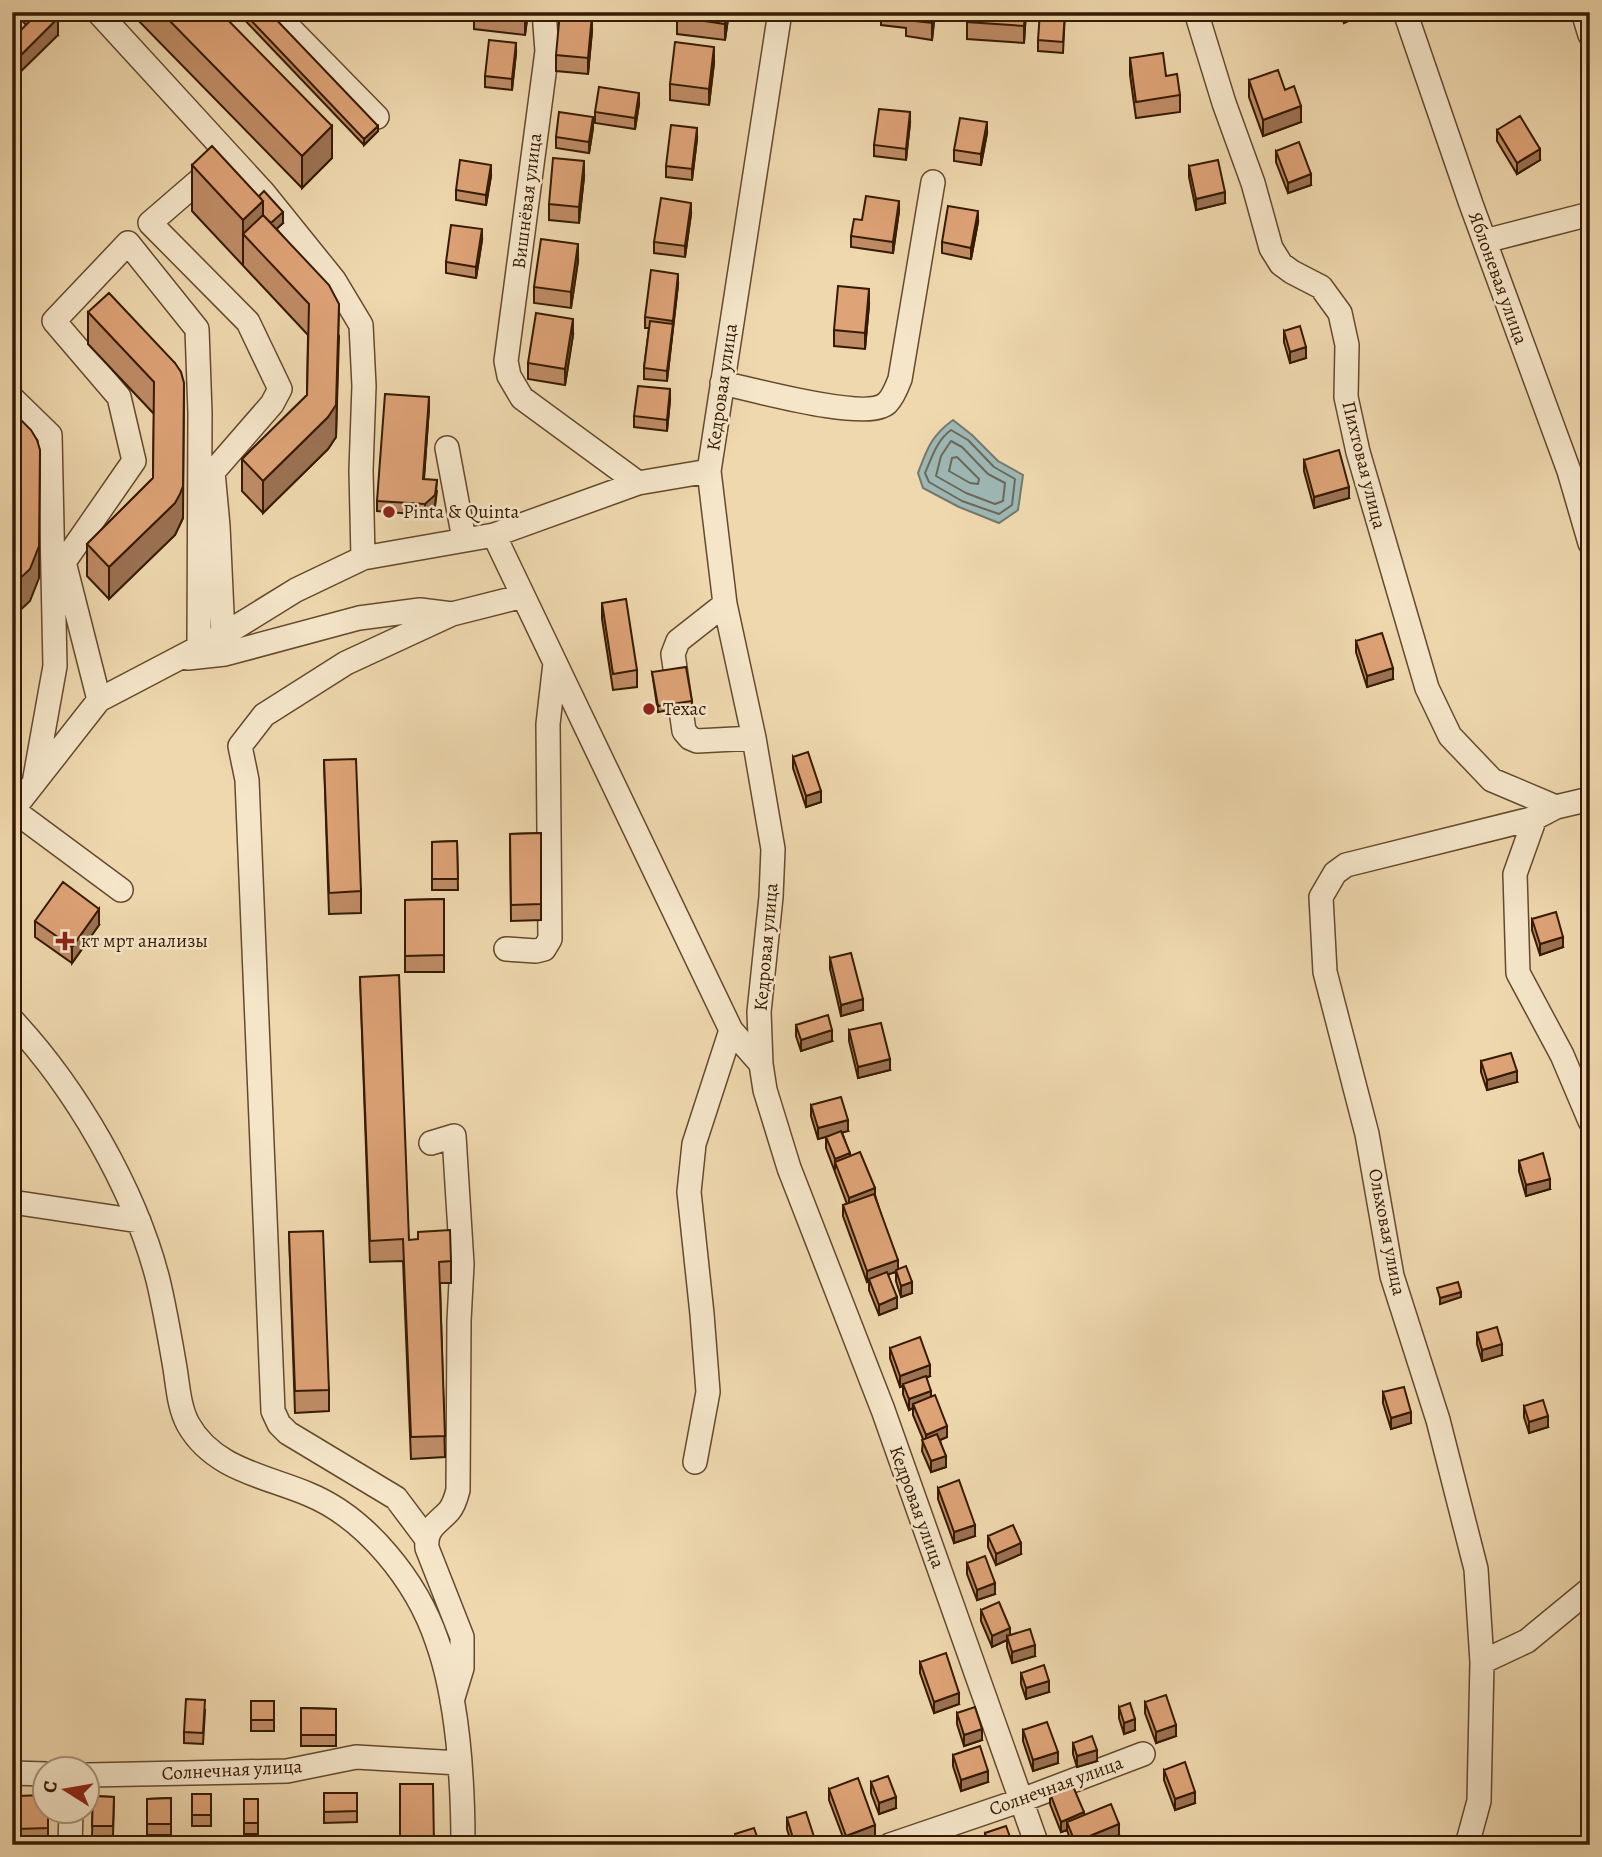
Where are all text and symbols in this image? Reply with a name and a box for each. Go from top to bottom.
street label: Вишнёвая улица [506,131,548,270]
street label: Яблоневая улица [1462,208,1534,348]
street label: Кедровая улица [700,321,744,452]
street label: Пихтовая улица [1336,398,1393,532]
place label: Pinta & Quinta [403,499,520,525]
marker: Pinta & Quinta [381,504,397,520]
place label: Техас [663,696,706,722]
marker: Техас [641,701,657,717]
street label: Кедровая улица [747,882,785,1012]
place label: кт мрт анализы [81,928,208,954]
marker: кт мрт анализы [55,931,75,951]
street label: Ольховая улица [1362,1166,1412,1298]
street label: Кедровая улица [883,1442,951,1572]
street label: Солнечная улица [985,1750,1127,1822]
street label: Солнечная улица [161,1753,303,1787]
north arrow [32,1756,102,1826]
text: С [36,1779,64,1795]

